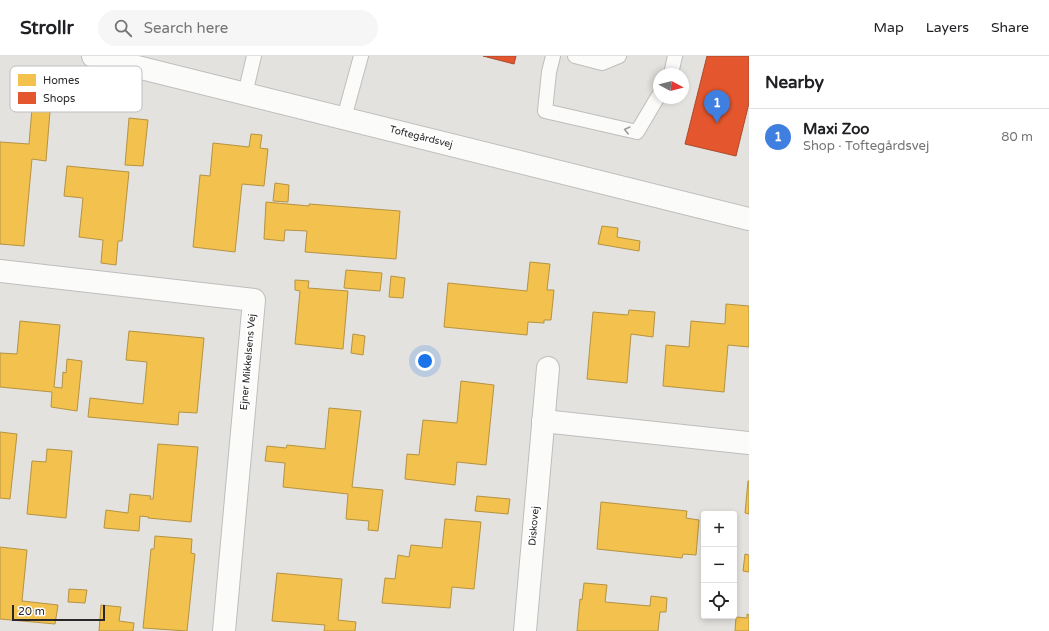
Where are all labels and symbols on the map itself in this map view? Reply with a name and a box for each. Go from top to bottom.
legend [10,66,142,112]
north arrow [653,68,689,104]
text: Homes [43,74,79,87]
pin: 1 [704,90,730,123]
text: Shops [43,92,75,105]
street label: Toftegårdsvej [388,123,454,151]
one-way arrow [624,126,631,135]
street label: Ejner Mikkelsens Vej [238,313,258,411]
your location [415,351,435,371]
street label: Diskovej [526,506,542,546]
scale bar [12,603,105,622]

